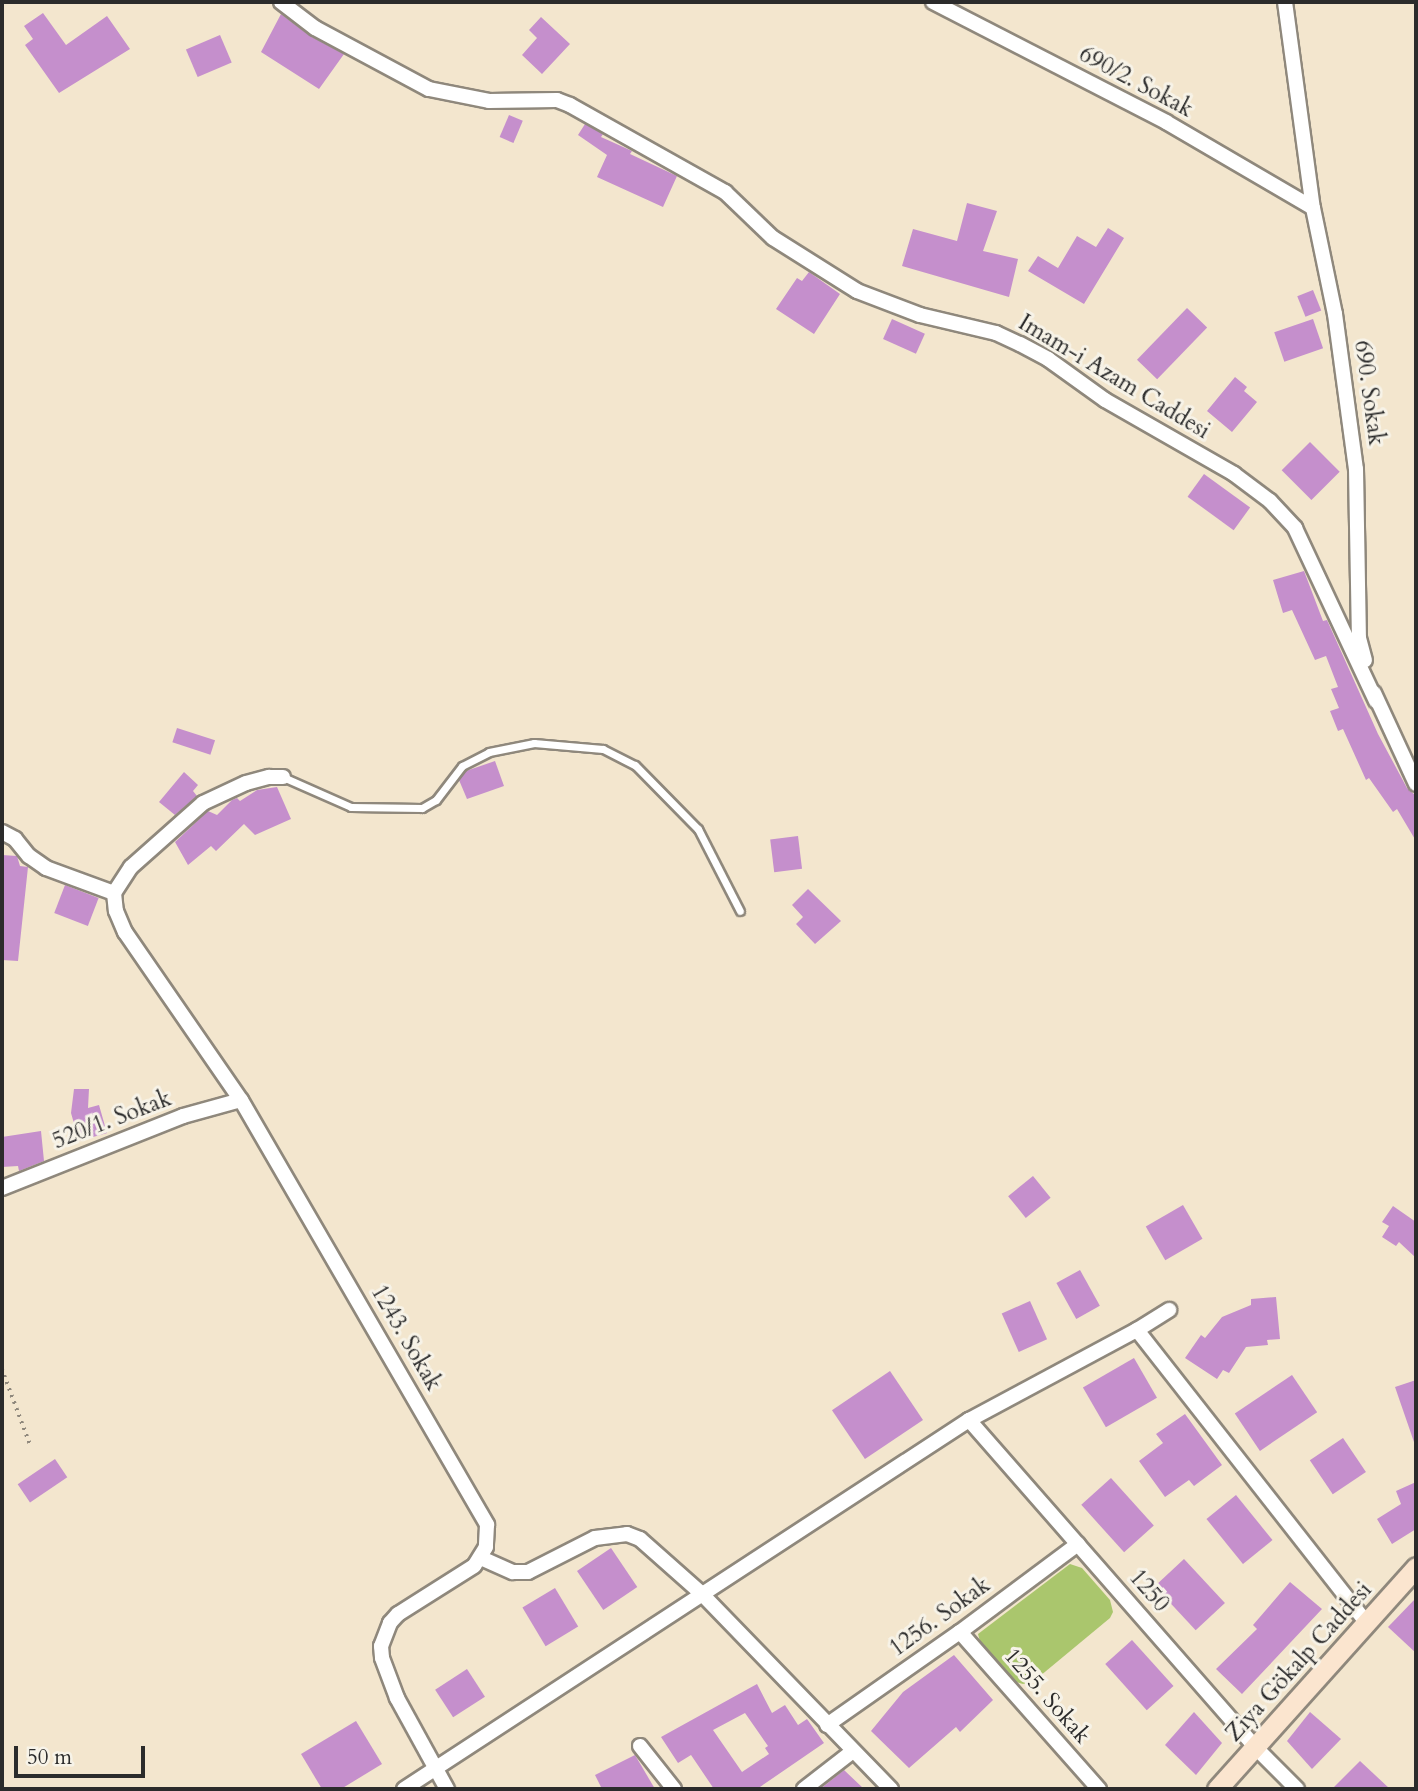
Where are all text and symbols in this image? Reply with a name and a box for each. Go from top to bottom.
street label: 690/2. Sokak [1074,40,1198,124]
street label: Imam-i Azam Caddesi [1013,309,1215,445]
street label: 690. Sokak [1348,339,1390,447]
street label: 520/1. Sokak [49,1085,175,1155]
street label: 1243. Sokak [365,1280,447,1396]
street label: 1250 [1123,1564,1175,1618]
street label: 1256. Sokak [884,1571,996,1663]
street label: Ziya Gökalp Caddesi [1220,1577,1378,1747]
street label: 1255. Sokak [998,1643,1096,1749]
scale bar [18,1732,149,1776]
text: 50 m [27,1743,72,1772]

